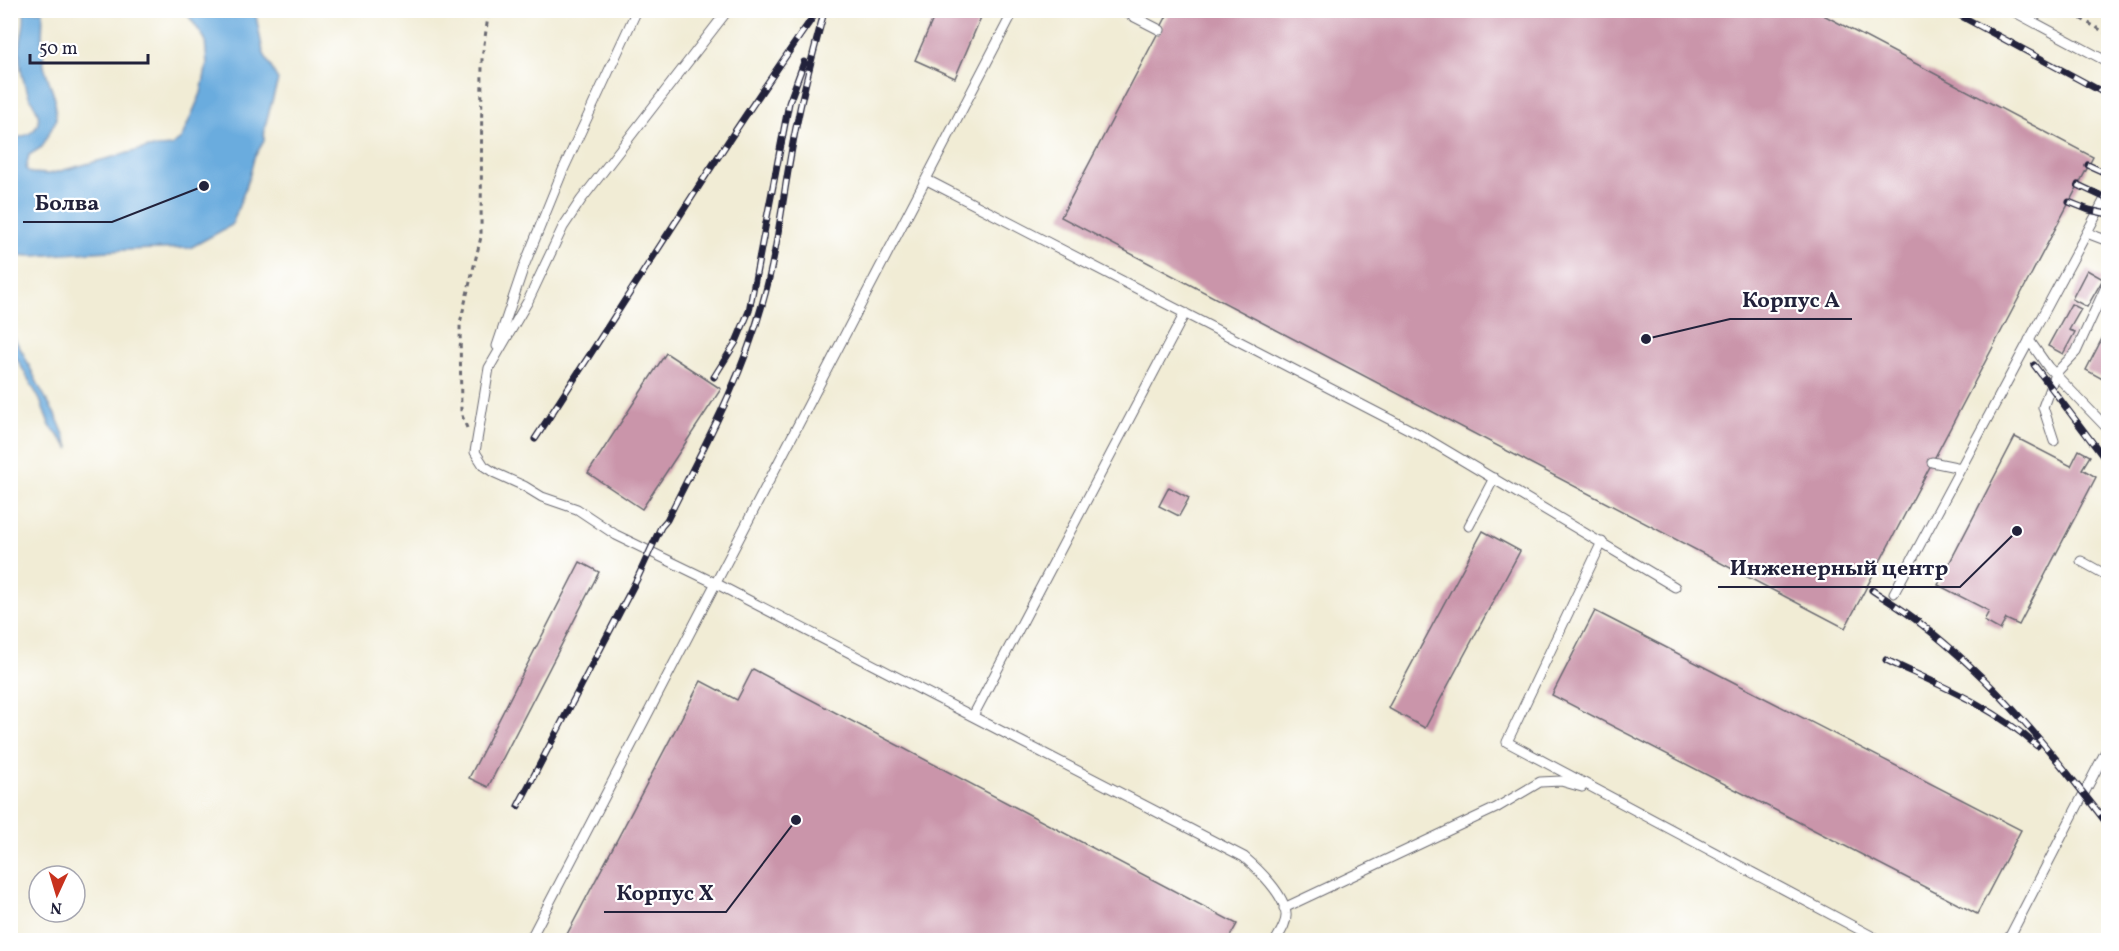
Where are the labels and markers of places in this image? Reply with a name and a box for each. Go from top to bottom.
callout: Болва [23,182,112,222]
callout: Корпус А [1730,279,1852,319]
callout: Инженерный центр [1718,547,1960,587]
callout: Корпус Х [604,872,726,912]

